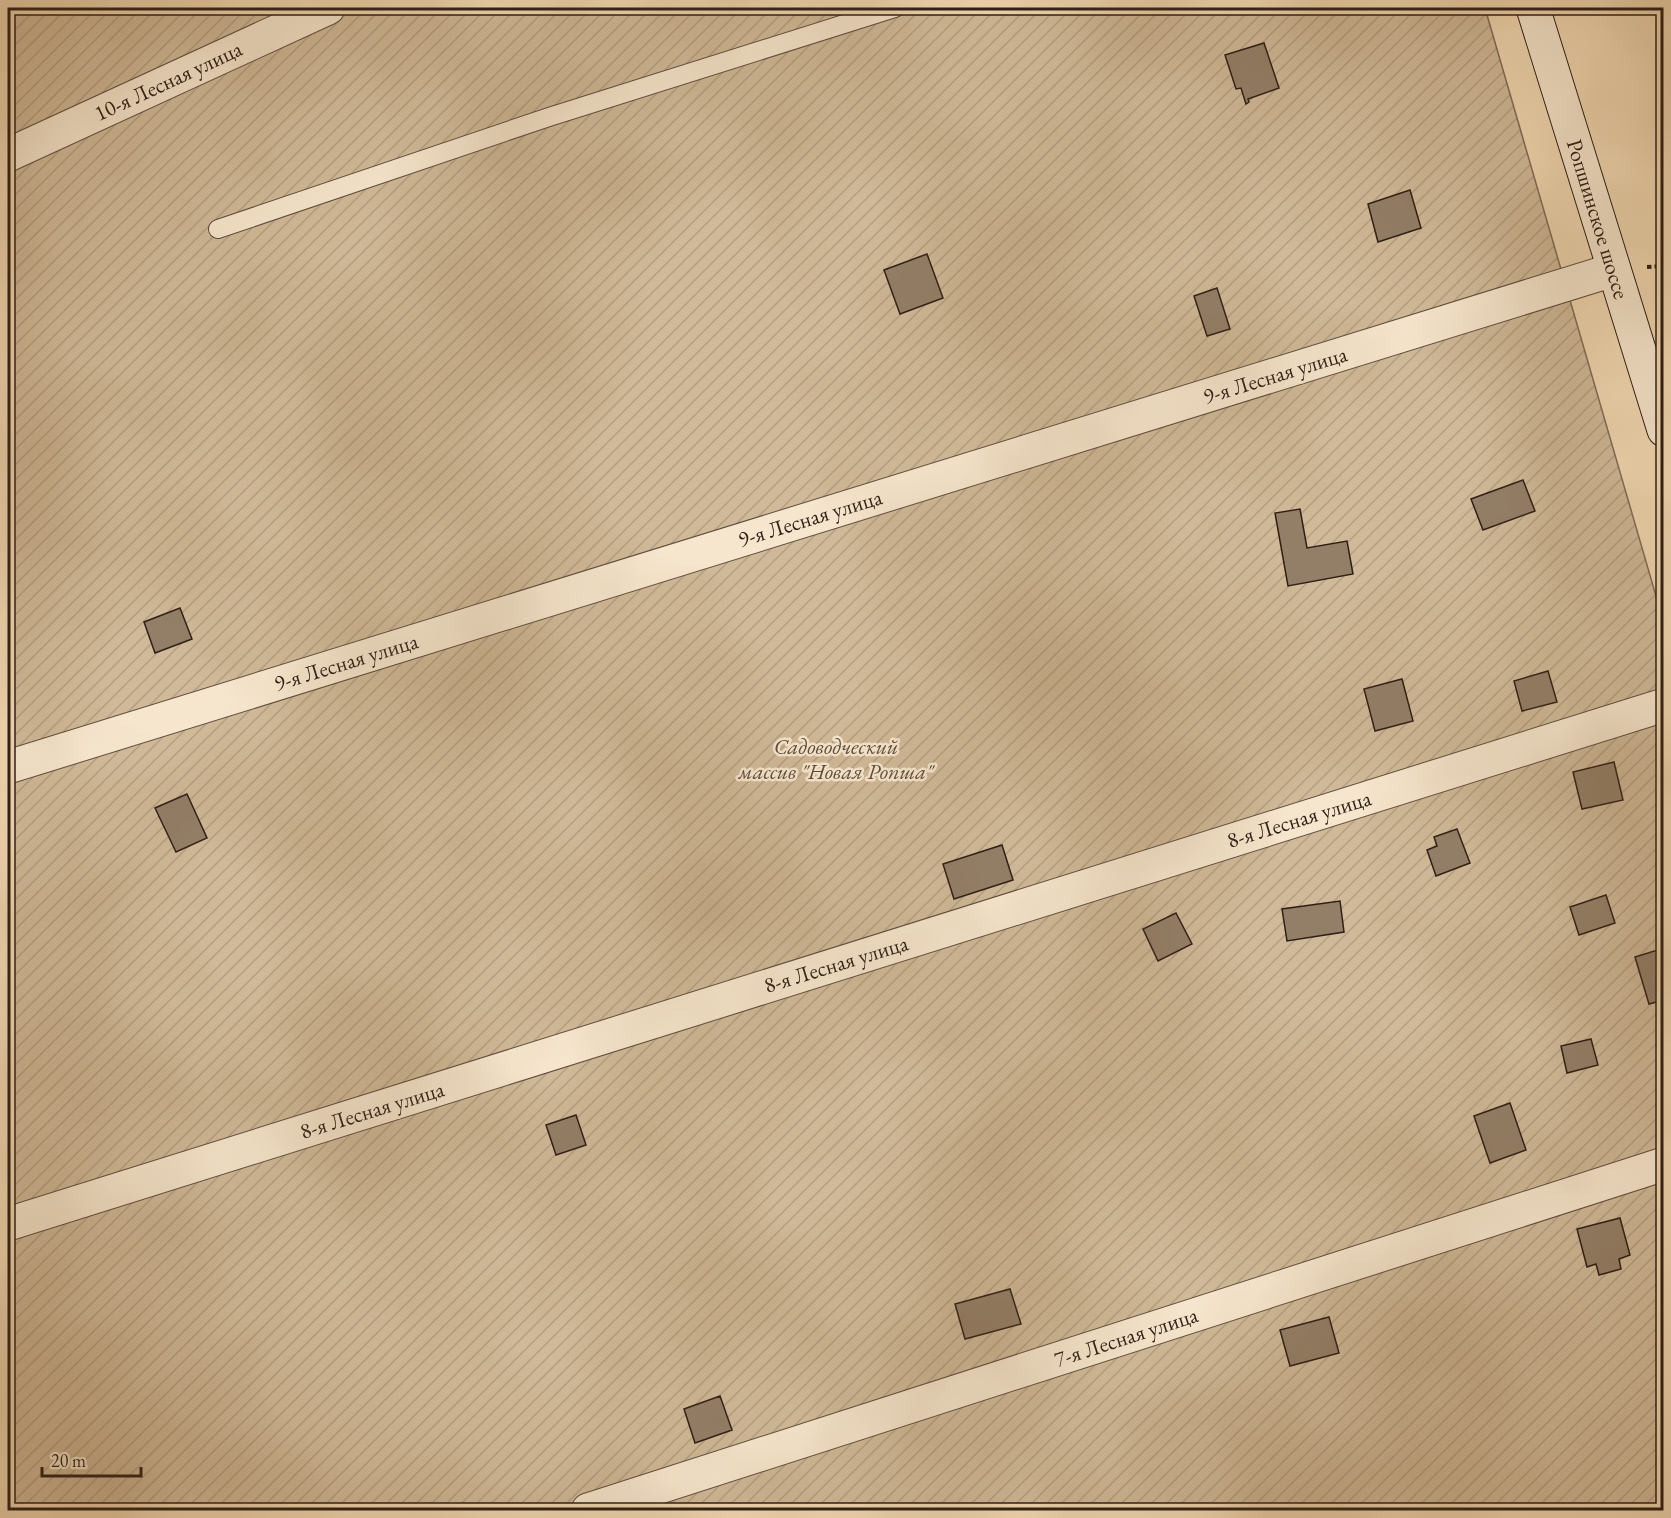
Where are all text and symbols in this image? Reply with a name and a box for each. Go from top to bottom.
street label: 10-я Лесная улица [89,34,247,128]
street label: Ропшинское шоссе [1560,136,1636,303]
street label: 9-я Лесная улица [1199,339,1351,411]
street label: 9-я Лесная улица [734,482,886,554]
street label: 9-я Лесная улица [270,626,422,698]
park label: Садоводческий массив "Новая Ропша" [738,732,936,786]
street label: 8-я Лесная улица [1223,783,1375,855]
street label: 8-я Лесная улица [760,928,912,1000]
street label: 8-я Лесная улица [296,1074,448,1146]
street label: 7-я Лесная улица [1051,1300,1202,1374]
scale bar [42,1440,141,1478]
text: 20 m [51,1449,86,1472]

